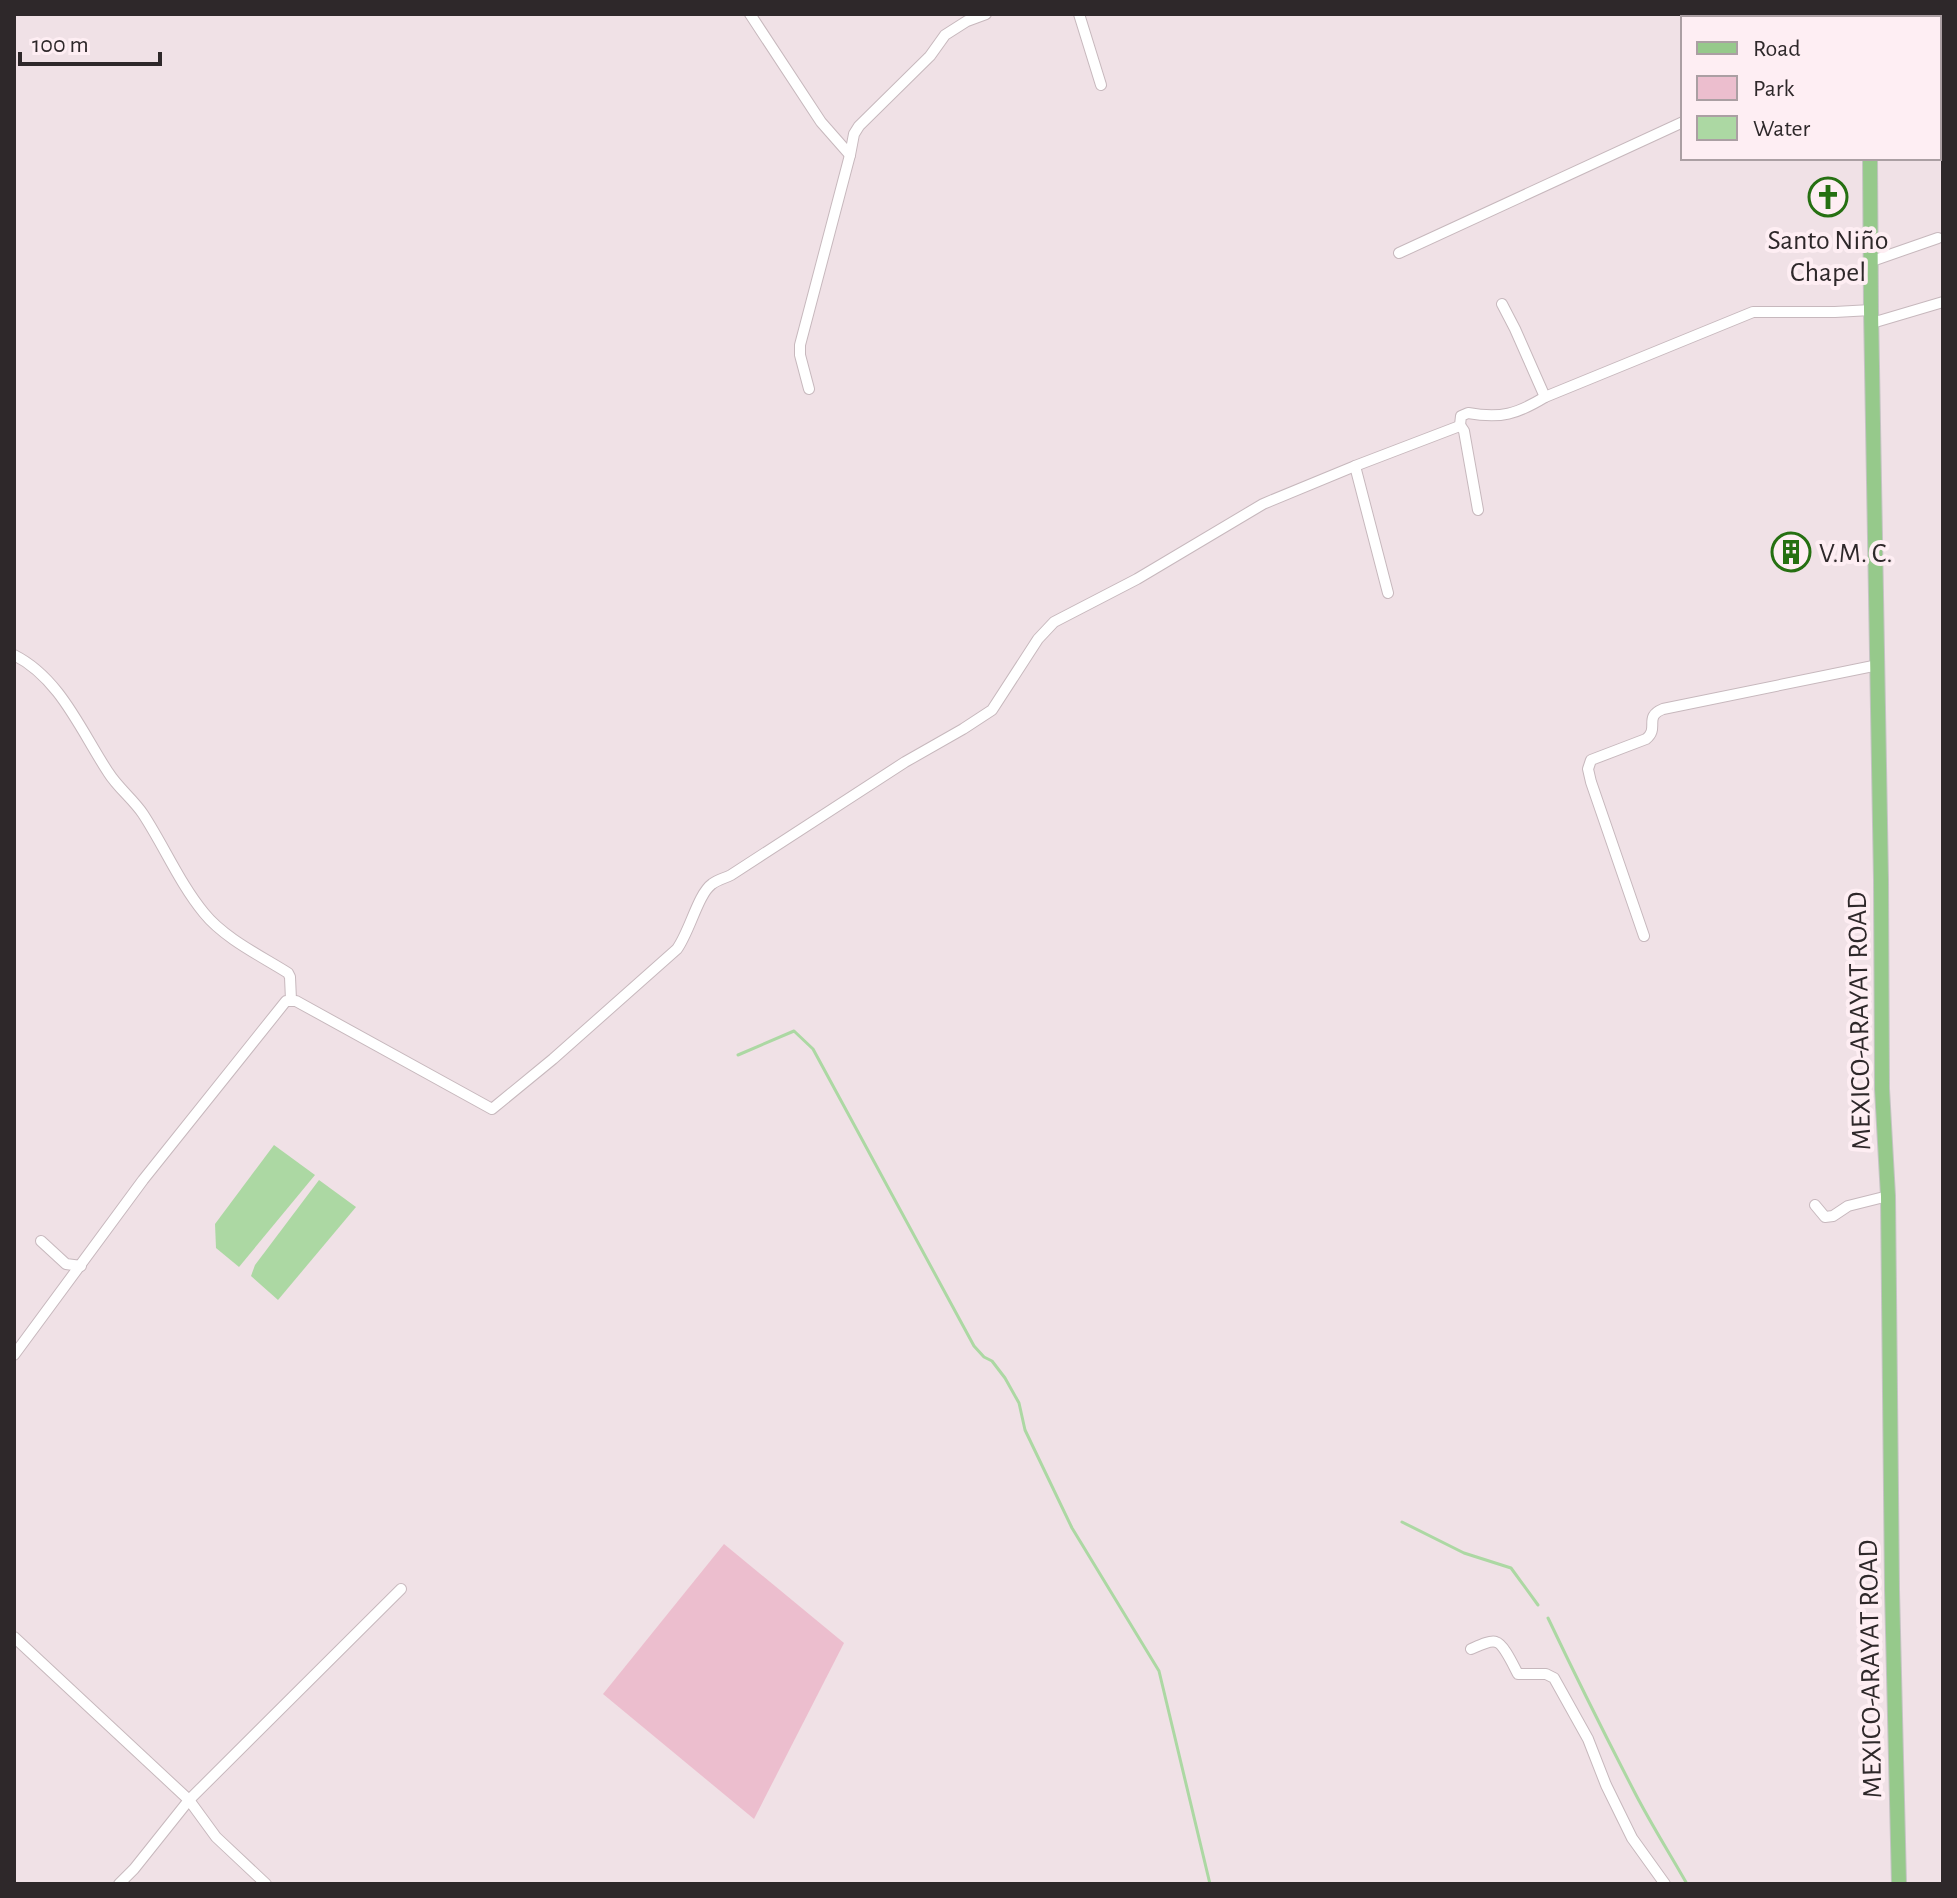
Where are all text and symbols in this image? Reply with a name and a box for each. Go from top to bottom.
scale bar [20,16,160,66]
legend [1681,16,1941,160]
text: 100 m [32,33,89,57]
text: Road [1753,37,1801,61]
text: Park [1753,77,1794,101]
text: Water [1753,117,1811,141]
church icon: Santo Niño Chapel [1807,176,1849,218]
place label: Santo Niño Chapel [1768,227,1888,287]
building icon: V.M. C. [1770,531,1812,573]
place label: V.M. C. [1819,540,1893,568]
street label: MEXICO-ARAYAT ROAD [1844,891,1876,1151]
street label: MEXICO-ARAYAT ROAD [1855,1539,1887,1799]

